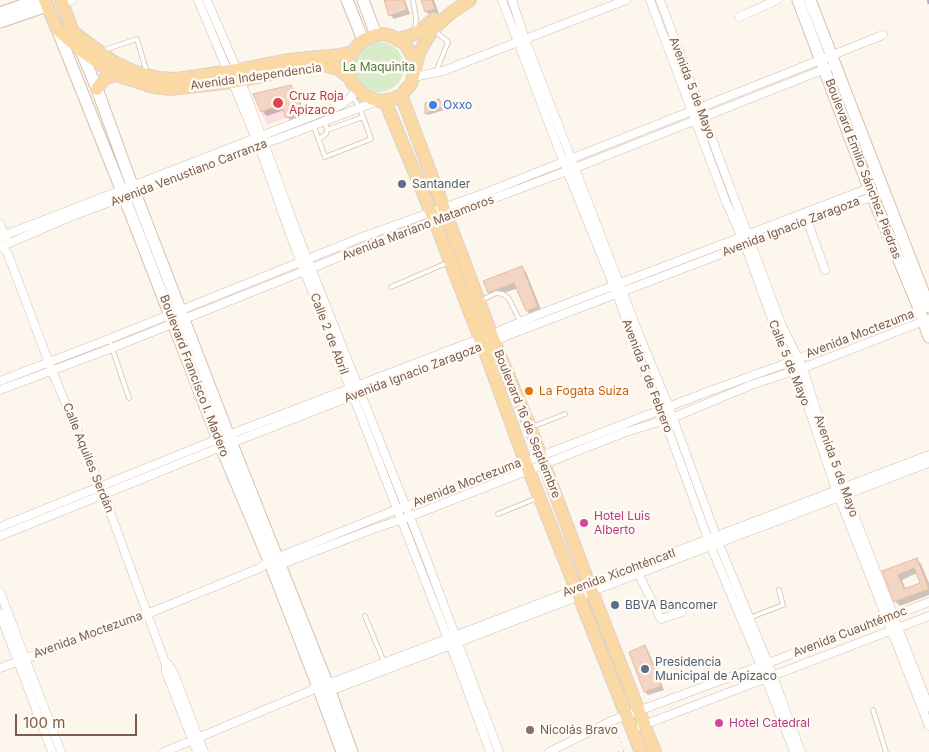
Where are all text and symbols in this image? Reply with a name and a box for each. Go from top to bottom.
street label: Avenida 5 de Mayo [666,35,718,141]
park label: La Maquinita [343,60,415,74]
street label: Avenida Independencia [189,61,323,93]
street label: Boulevard Emilio Sánchez Piedras [822,77,904,261]
place label: Cruz Roja Apizaco [289,89,344,117]
marker: Cruz Roja Apizaco [271,96,285,110]
place label: Oxxo [443,98,472,112]
marker: Oxxo [427,99,439,111]
street label: Avenida Venustiano Carranza [109,136,269,210]
place label: Santander [412,177,470,191]
marker: Santander [396,178,408,190]
street label: Avenida Mariano Matamoros [340,192,496,264]
street label: Avenida Ignacio Zaragoza [720,194,862,260]
street label: Calle 2 de Abril [307,291,351,377]
street label: Boulevard Francisco I. Madero [156,293,232,459]
street label: Avenida Moctezuma [804,307,916,361]
street label: Avenida 5 de Febrero [619,317,675,435]
street label: Calle 5 de Mayo [765,318,813,408]
street label: Avenida Ignacio Zaragoza [342,340,484,406]
street label: Boulevard 16 de Septiembre [491,348,563,500]
place label: La Fogata Suiza [539,384,629,398]
marker: La Fogata Suiza [523,385,535,397]
street label: Calle Aquiles Serdán [59,401,117,515]
street label: Avenida 5 de Mayo [811,413,861,519]
street label: Avenida Moctezuma [411,456,523,510]
place label: Hotel Luis Alberto [594,509,650,537]
marker: Hotel Luis Alberto [578,517,590,529]
street label: Avenida Xicohténcatl [561,546,677,600]
place label: BBVA Bancomer [625,598,718,612]
marker: BBVA Bancomer [609,599,621,611]
street label: Avenida Cuauhtémoc [791,604,909,660]
street label: Avenida Moctezuma [32,609,144,661]
place label: Presidencia Municipal de Apizaco [655,655,777,683]
marker: Presidencia Municipal de Apizaco [639,663,651,675]
scale bar [18,704,140,736]
text: 100 m [23,713,65,732]
place label: Hotel Catedral [729,716,810,730]
marker: Hotel Catedral [713,717,725,729]
place label: Nicolás Bravo [540,723,618,737]
marker: Nicolás Bravo [524,724,536,736]

